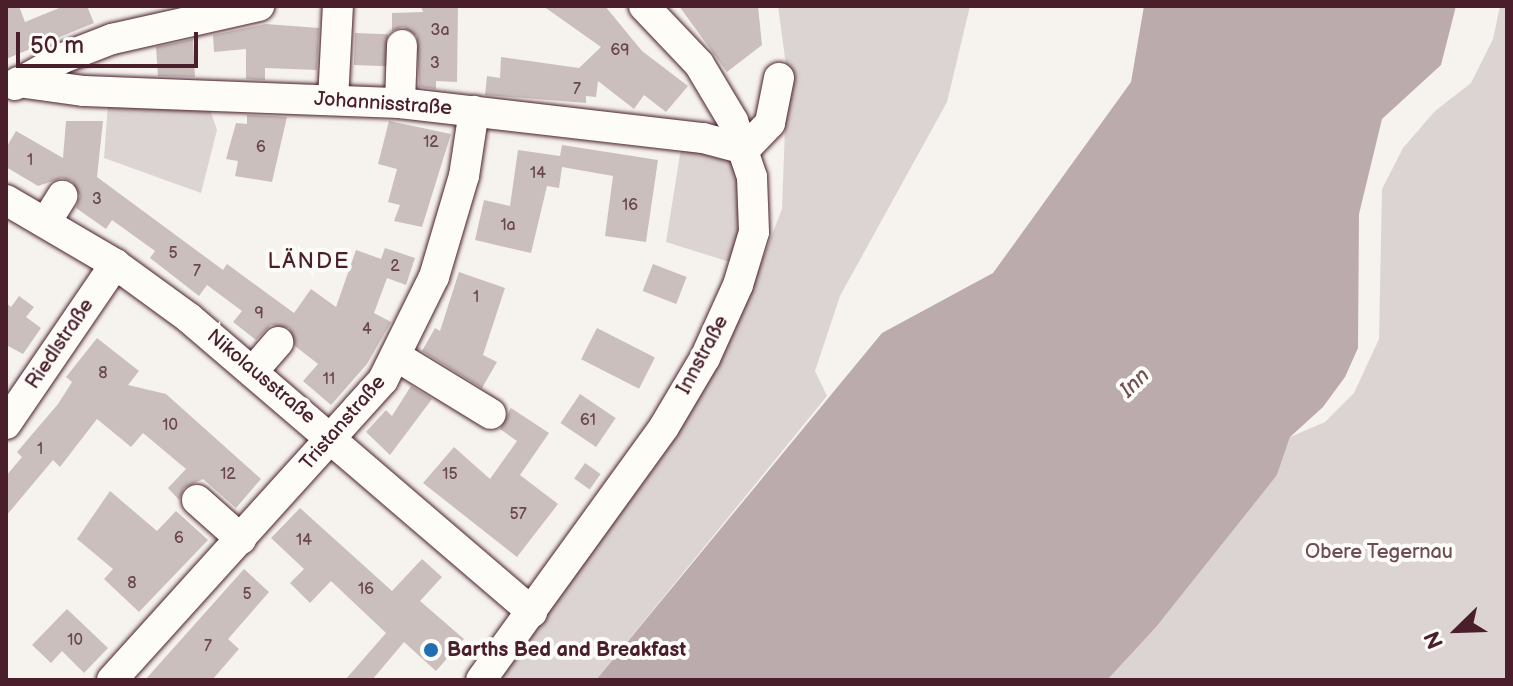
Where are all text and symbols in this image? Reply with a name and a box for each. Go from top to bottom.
scale bar [20,16,202,66]
house number: 3a [431,21,449,41]
text: 50 m [30,31,84,60]
house number: 69 [610,41,630,61]
house number: 3 [430,54,440,74]
house number: 7 [573,80,581,100]
street label: Johannisstraße [313,87,453,121]
house number: 12 [423,133,439,153]
house number: 6 [256,138,266,158]
house number: 1 [27,151,33,171]
house number: 14 [530,164,546,184]
house number: 3 [92,190,102,210]
house number: 16 [622,196,638,216]
house number: 1a [500,216,516,236]
house number: 5 [168,244,178,264]
district label: LÄNDE [267,249,351,275]
house number: 2 [390,257,400,277]
house number: 7 [193,262,201,282]
house number: 1 [473,288,479,308]
street label: Riedlstraße [21,294,99,394]
house number: 9 [254,304,264,324]
street label: Innstraße [672,311,734,399]
house number: 4 [362,320,372,340]
street label: Nikolausstraße [202,325,320,429]
water label: Inn [1115,363,1155,403]
house number: 8 [98,364,108,384]
house number: 11 [323,370,335,390]
street label: Tristanstraße [295,371,391,475]
house number: 61 [580,411,596,431]
house number: 10 [162,416,178,436]
house number: 1 [37,440,43,460]
house number: 12 [220,465,236,485]
house number: 15 [442,465,458,485]
house number: 57 [509,505,527,525]
house number: 6 [174,529,184,549]
house number: 14 [296,531,312,551]
park label: Obere Tegernau [1305,540,1453,564]
house number: 8 [127,574,137,594]
house number: 16 [358,580,374,600]
house number: 5 [242,585,252,605]
north arrow [1417,590,1497,670]
text: N [1419,627,1450,652]
house number: 10 [67,631,83,651]
house number: 7 [204,637,212,657]
place label: Barths Bed and Breakfast [447,638,686,662]
marker: Barths Bed and Breakfast [422,641,440,659]

